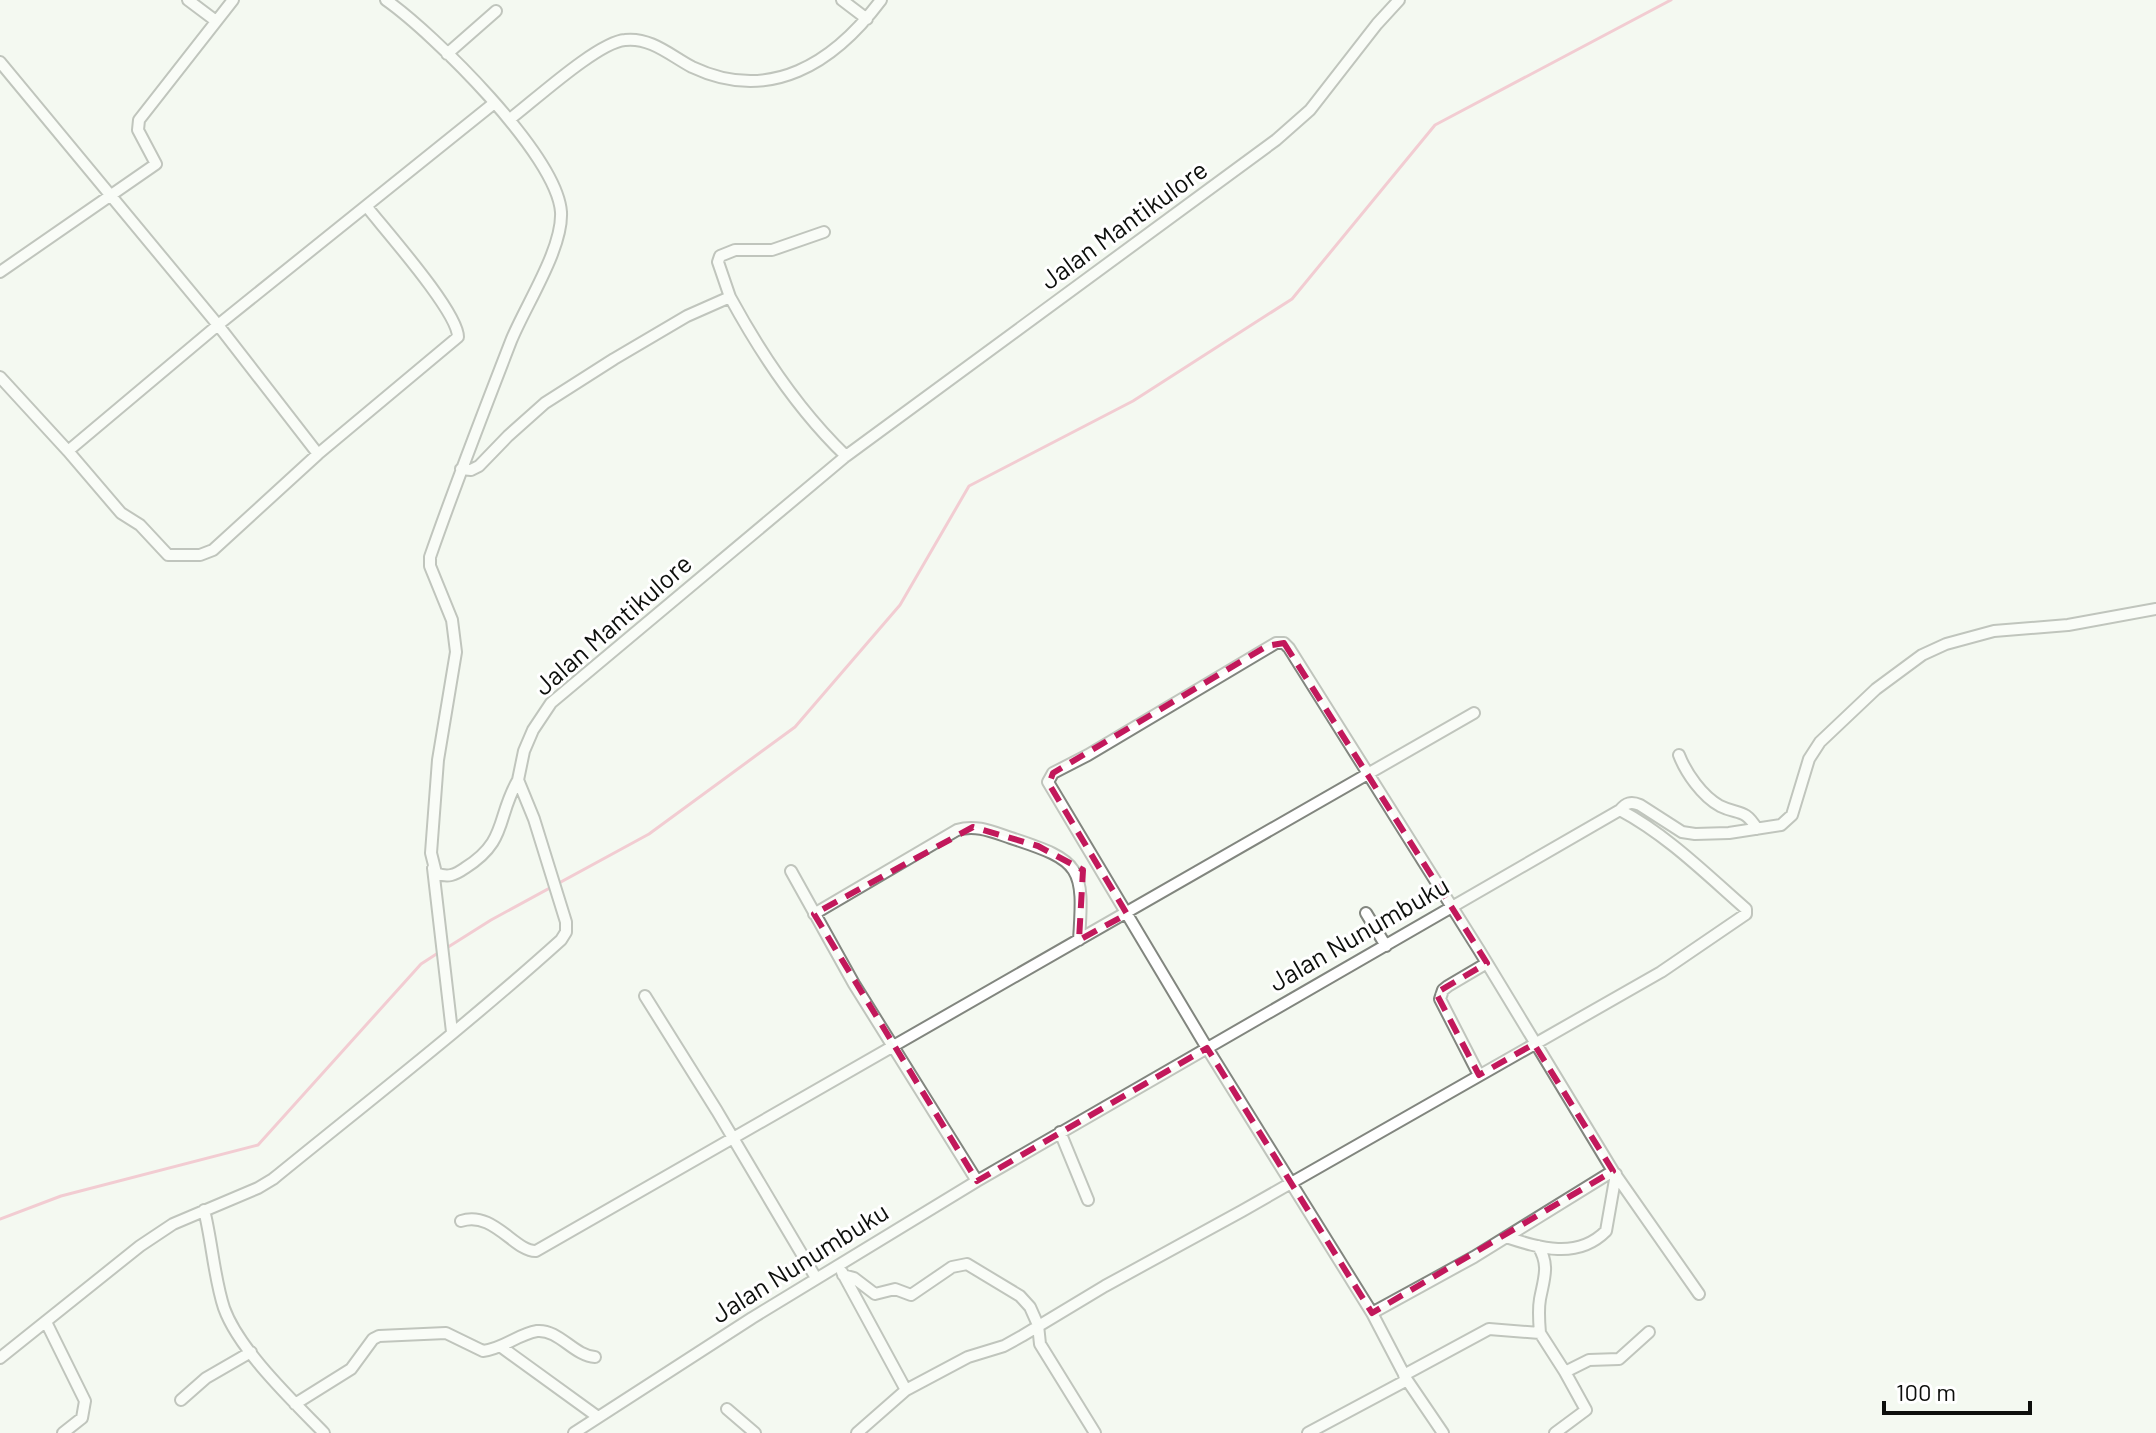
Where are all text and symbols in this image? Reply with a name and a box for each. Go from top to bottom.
street label: Jalan Mantikulore [1033,153,1213,295]
street label: Jalan Mantikulore [527,547,697,701]
street label: Jalan Nunumbuku [1263,869,1454,997]
street label: Jalan Nunumbuku [705,1195,893,1329]
scale bar [1884,1365,2030,1415]
text: 100 m [1896,1377,1956,1406]

